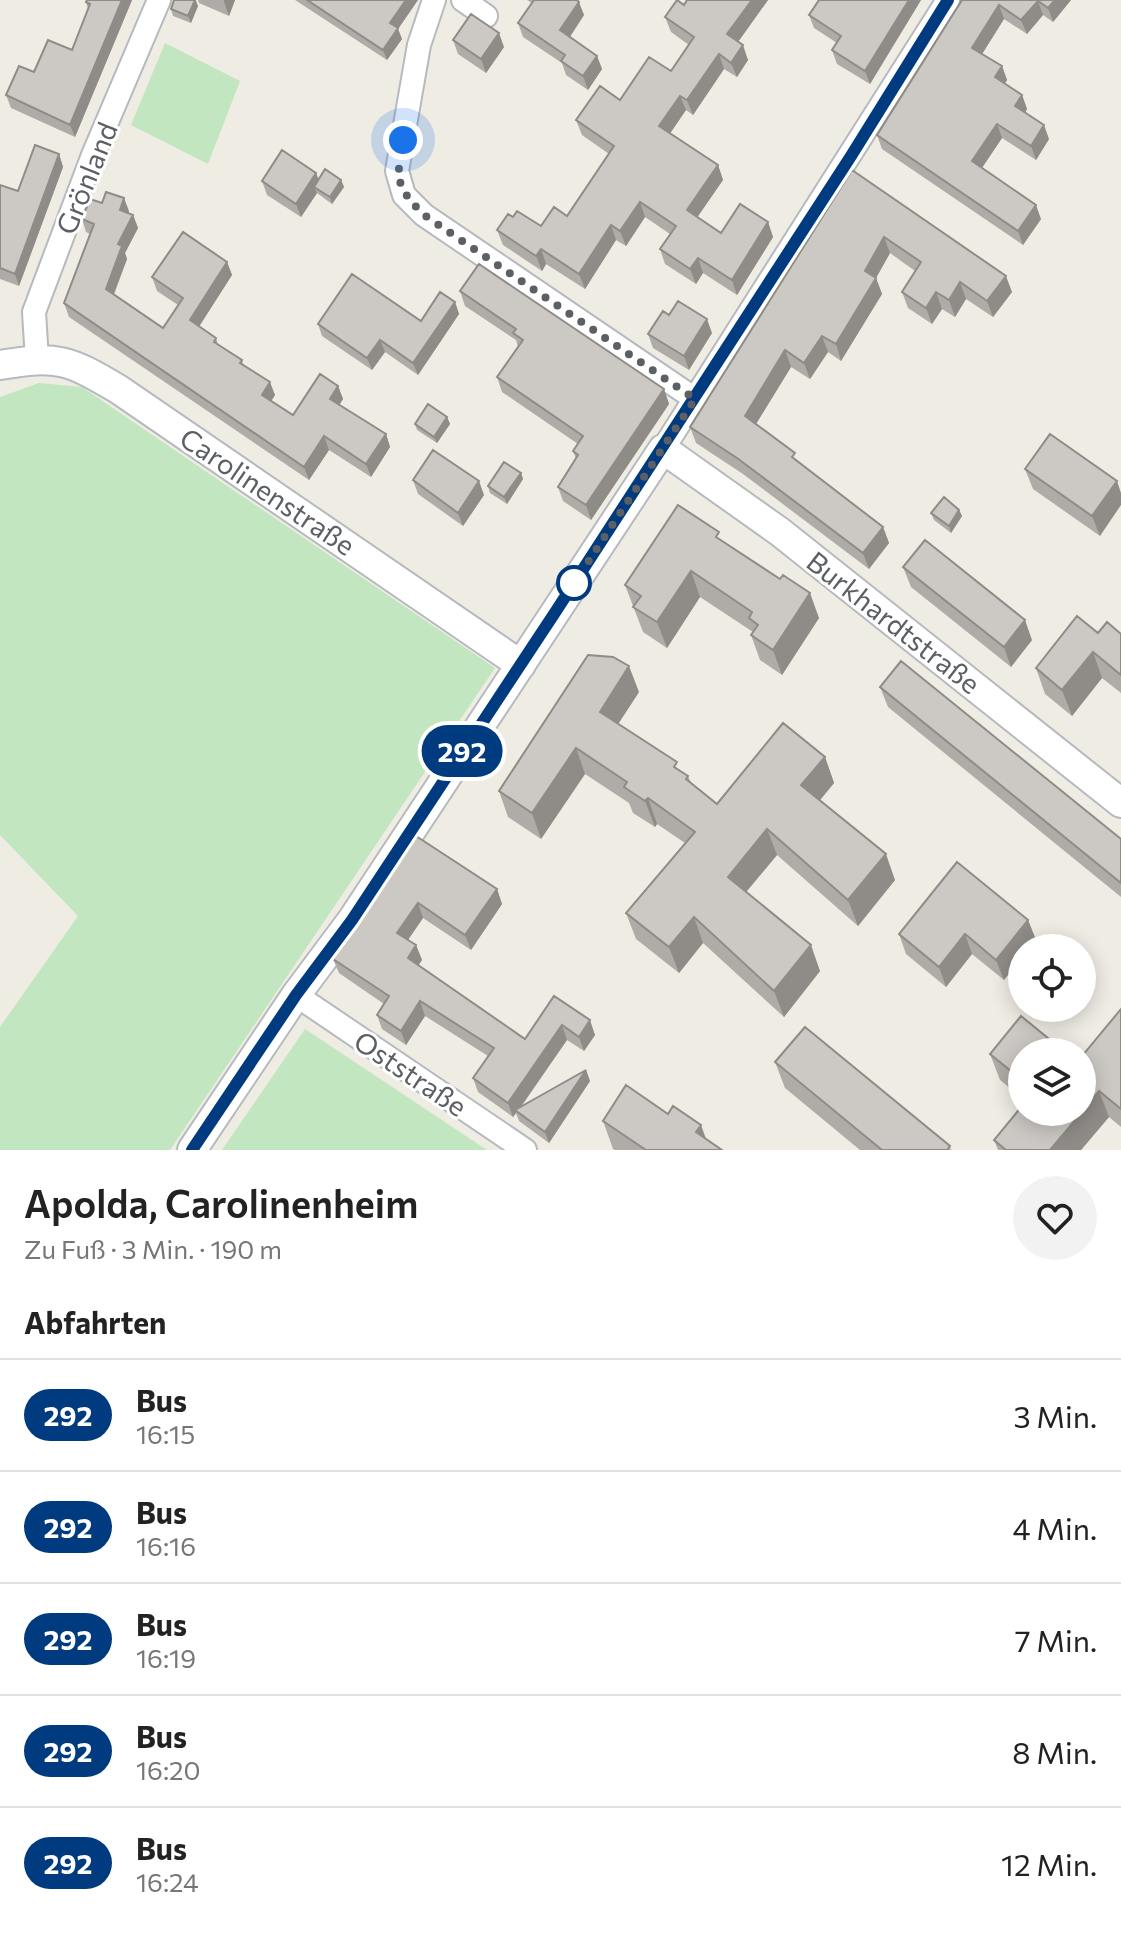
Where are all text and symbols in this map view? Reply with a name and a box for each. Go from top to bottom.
street label: Grönland [48,117,124,239]
your location [383,120,423,160]
street label: Carolinenstraße [174,420,362,562]
street label: Burkhardtstraße [801,544,987,700]
unlabelled marker [557,566,591,600]
line badge: 292 [416,725,508,777]
text: 292 [438,734,486,768]
map controls [1008,934,1096,1126]
button: locate [1008,934,1096,1022]
street label: Oststraße [348,1023,474,1123]
button: layers [1008,1038,1096,1126]
button: heart [1013,1176,1097,1260]
text: Apolda, Carolinenheim [24,1179,418,1226]
text: Zu Fuß · 3 Min. · 190 m [24,1233,282,1264]
text: Abfahrten [24,1303,166,1340]
text: Bus [136,1381,187,1418]
text: 3 Min. [1013,1397,1097,1434]
text: 292 [44,1398,92,1432]
text: 16:15 [136,1418,195,1449]
text: Bus [136,1493,187,1530]
text: 4 Min. [1013,1509,1097,1546]
text: 292 [44,1510,92,1544]
text: 16:16 [136,1530,196,1561]
text: Bus [136,1605,187,1642]
text: 7 Min. [1015,1621,1097,1658]
text: 292 [44,1622,92,1656]
text: 16:19 [136,1642,196,1673]
text: Bus [136,1717,187,1754]
text: 8 Min. [1012,1733,1097,1770]
text: 292 [44,1734,92,1768]
text: 16:20 [136,1754,200,1785]
text: Bus [136,1829,187,1866]
text: 12 Min. [1001,1845,1097,1882]
text: 292 [44,1846,92,1880]
text: 16:24 [136,1866,199,1897]

